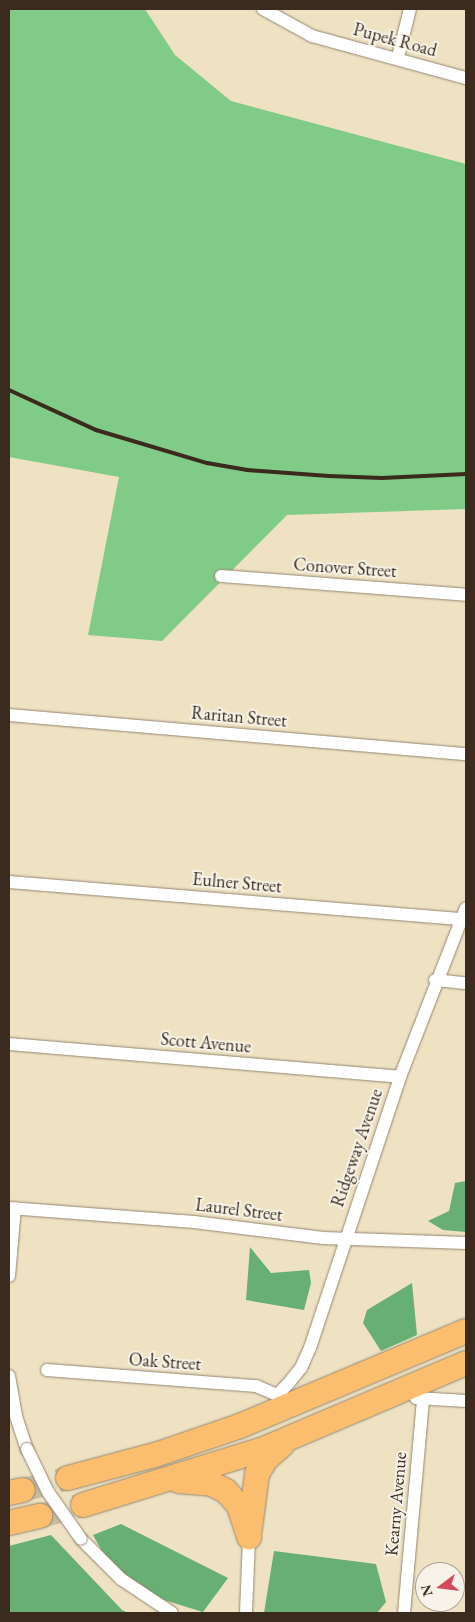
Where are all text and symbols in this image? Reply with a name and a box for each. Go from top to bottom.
street label: Pupek Road [351,19,439,61]
street label: Conover Street [293,554,397,582]
street label: Raritan Street [190,702,288,732]
street label: Eulner Street [191,868,283,898]
street label: Scott Avenue [160,1028,252,1058]
street label: Ridgeway Avenue [327,1086,387,1210]
street label: Laurel Street [194,1194,284,1226]
street label: Oak Street [128,1349,202,1375]
street label: Kearny Avenue [381,1451,411,1557]
north arrow [415,1562,465,1612]
text: N [416,1583,437,1598]

